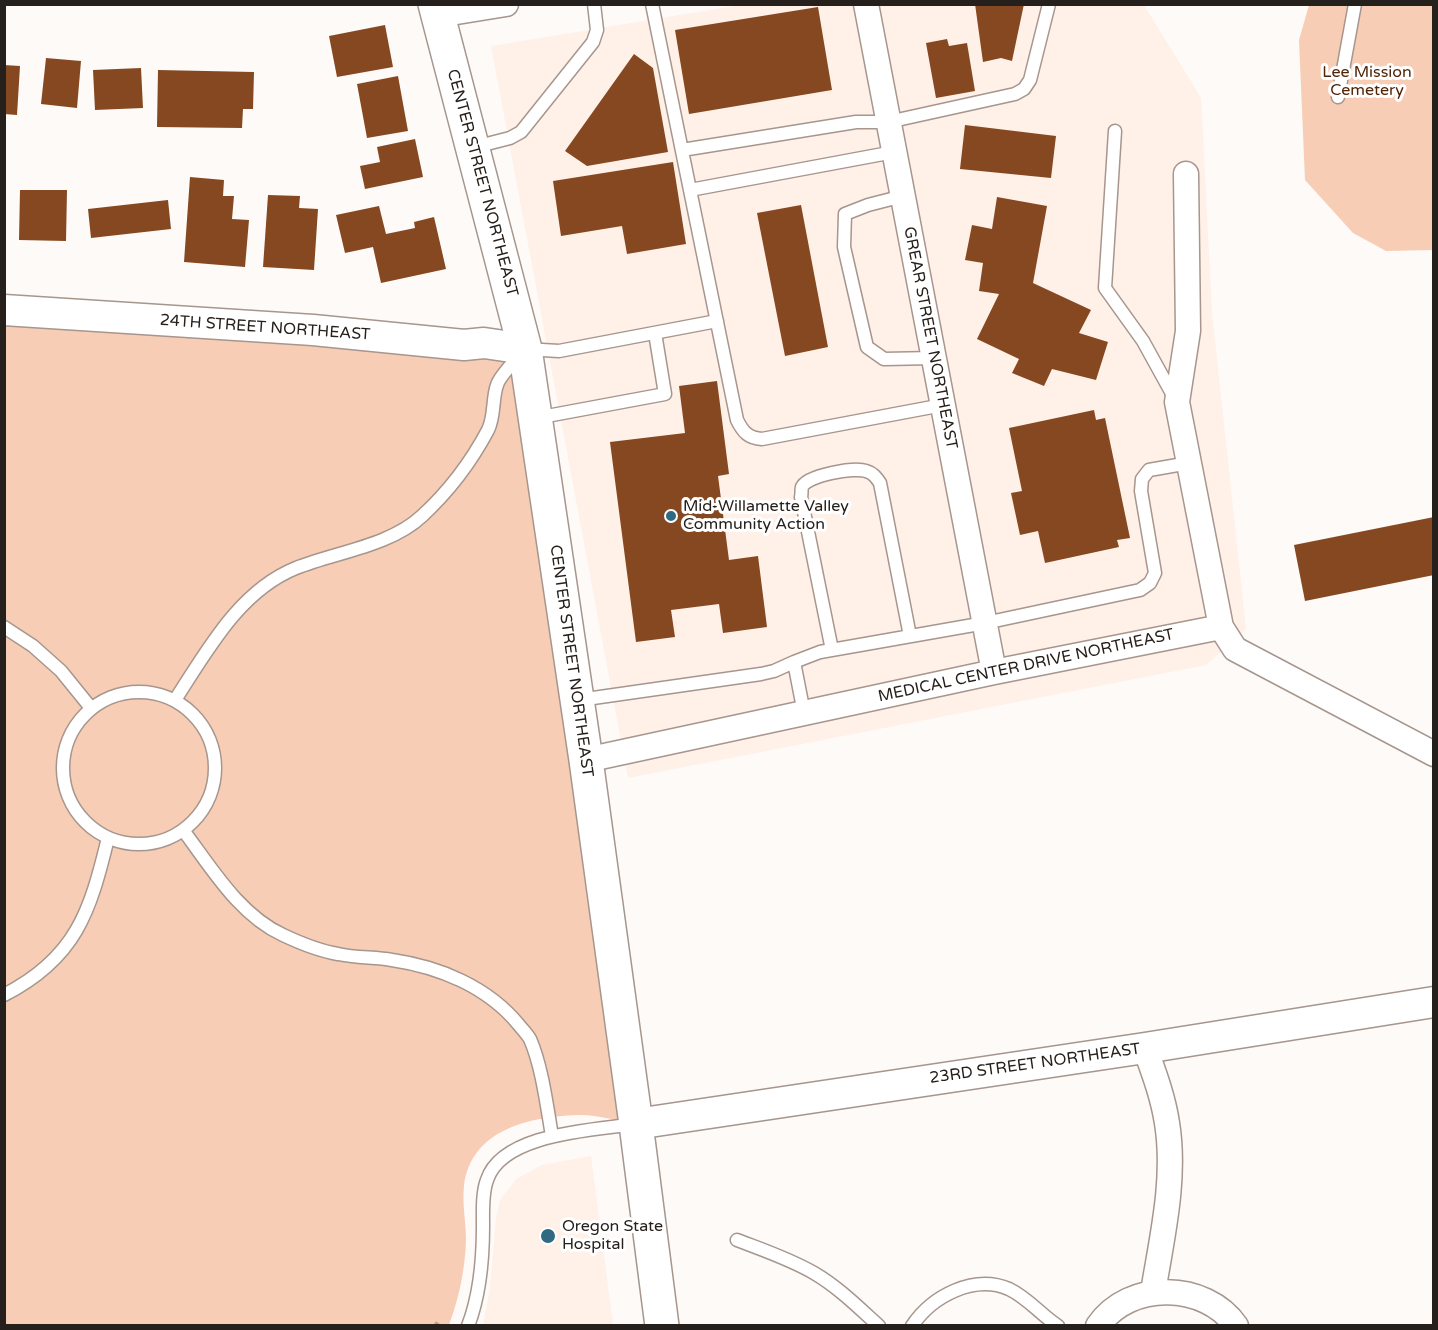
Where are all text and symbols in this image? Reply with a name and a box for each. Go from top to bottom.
park label: Lee Mission Cemetery [1322,63,1412,101]
street label: CENTER STREET NORTHEAST [442,67,522,299]
street label: GREAR STREET NORTHEAST [899,225,961,451]
street label: 24TH STREET NORTHEAST [159,311,371,345]
place label: Mid-Willamette Valley Community Action [683,497,849,535]
marker: Mid-Willamette Valley Community Action [664,509,678,523]
street label: CENTER STREET NORTHEAST [545,544,597,778]
street label: MEDICAL CENTER DRIVE NORTHEAST [876,625,1176,707]
street label: 23RD STREET NORTHEAST [928,1040,1142,1088]
place label: Oregon State Hospital [562,1217,663,1255]
marker: Oregon State Hospital [539,1227,557,1245]

